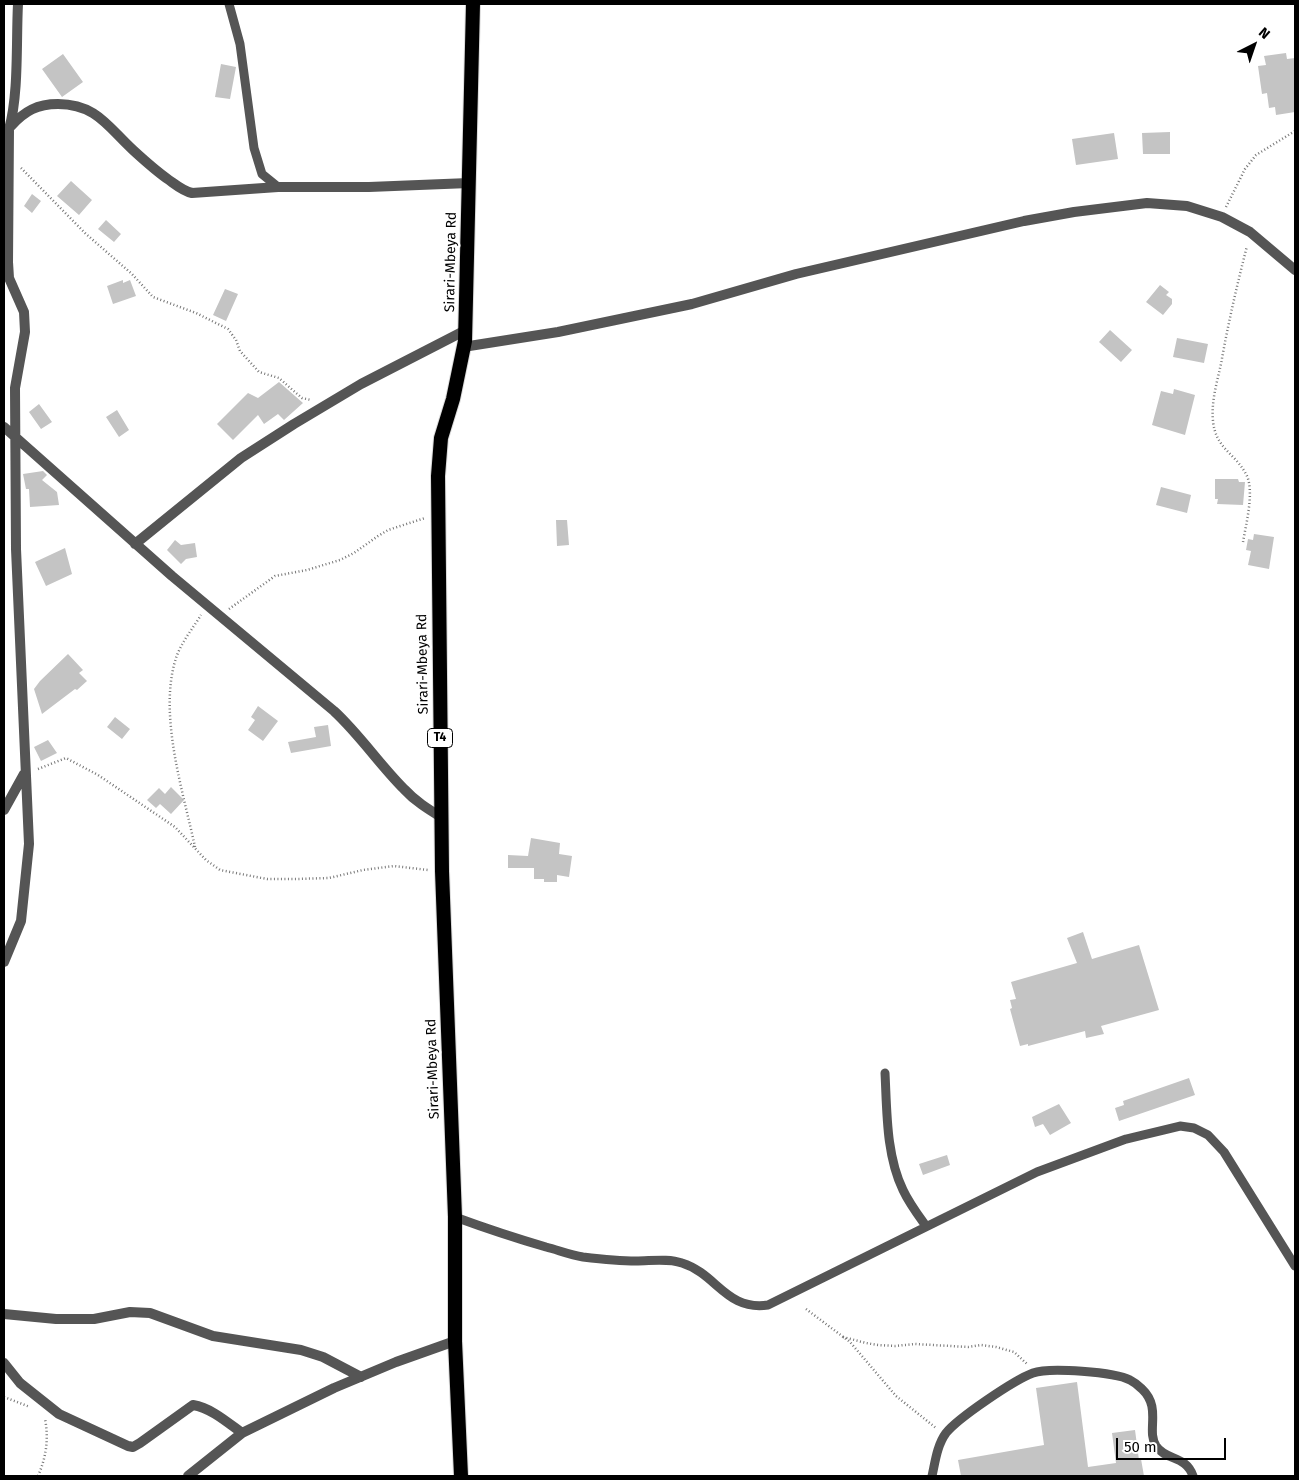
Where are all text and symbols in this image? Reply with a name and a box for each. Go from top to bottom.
north arrow [1229,20,1279,70]
text: N [1255,24,1273,43]
street label: Sirari-Mbeya Rd [442,212,460,312]
street label: Sirari-Mbeya Rd [414,614,432,714]
road number: T4 [428,728,452,748]
street label: Sirari-Mbeya Rd [423,1018,443,1120]
scale bar [1119,1428,1229,1460]
text: 50 m [1124,1438,1157,1456]

